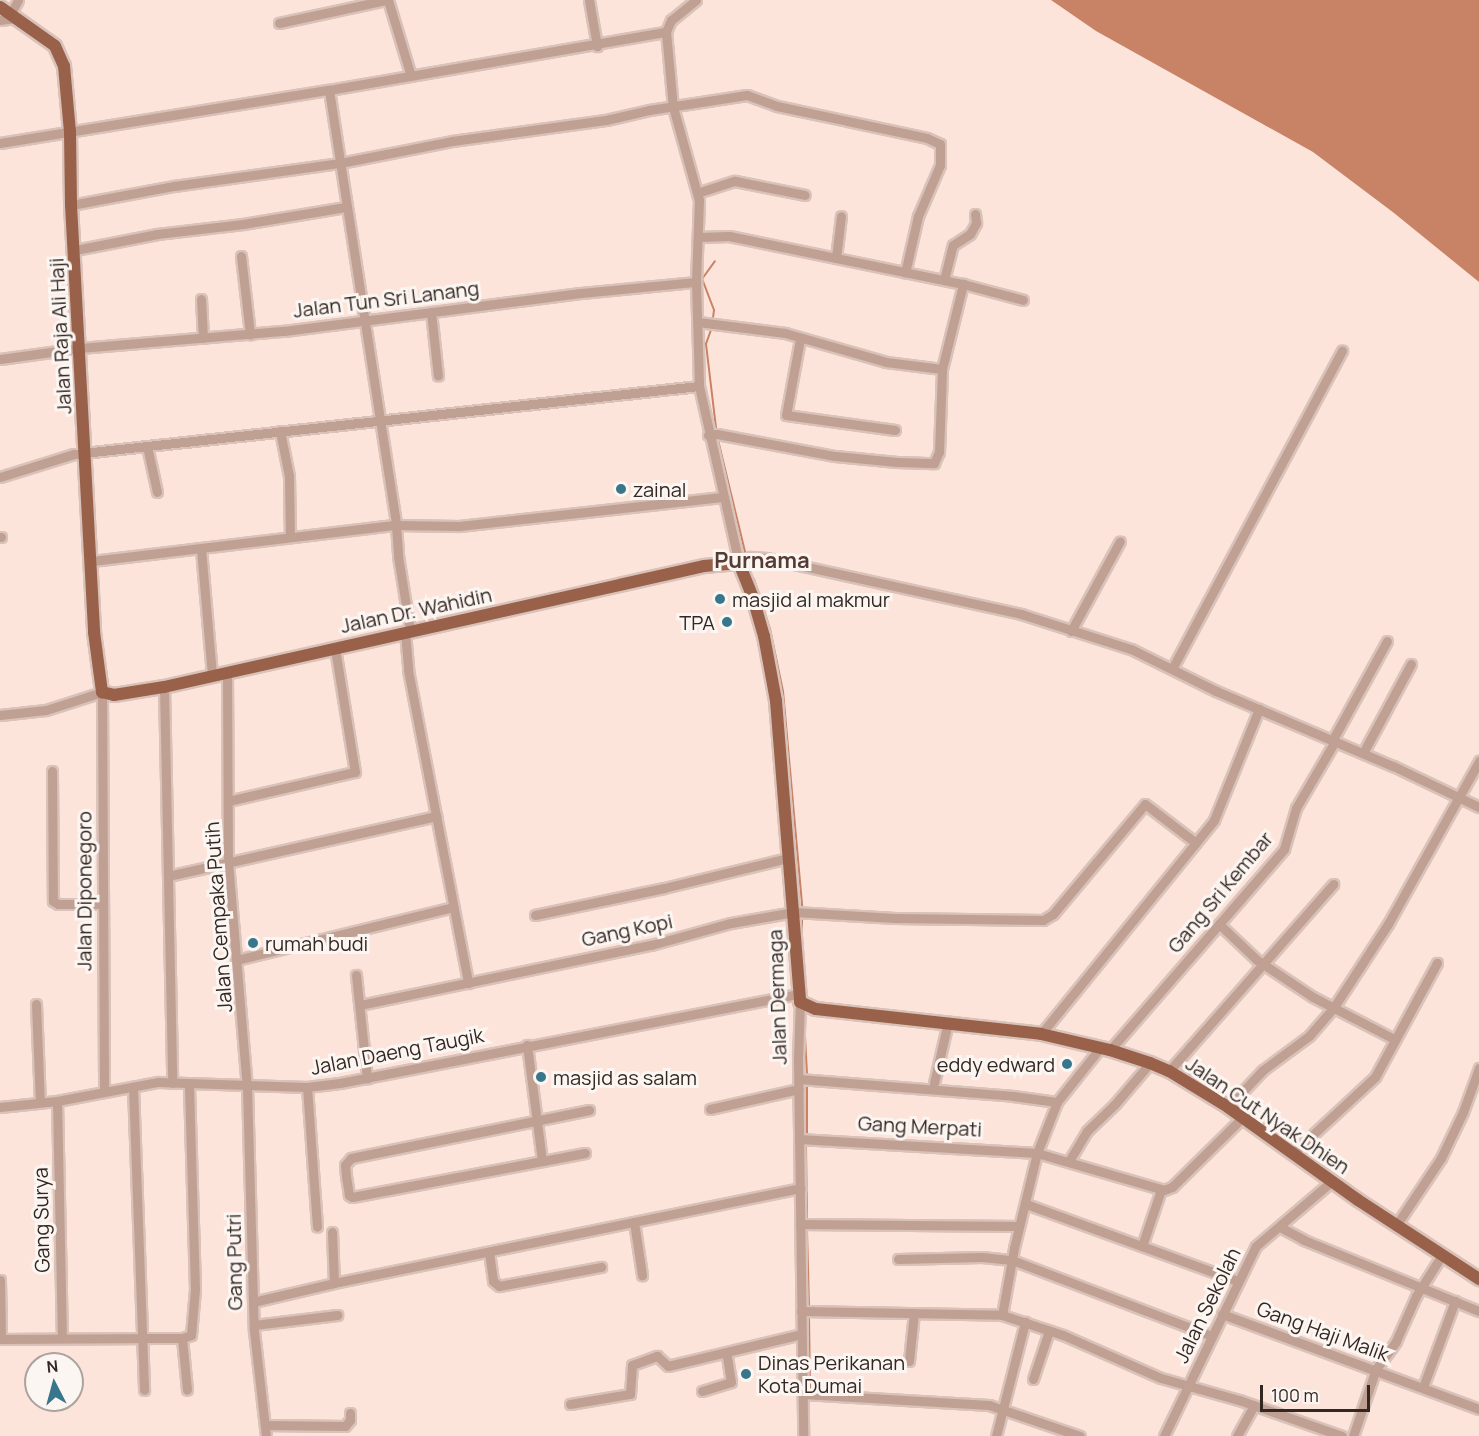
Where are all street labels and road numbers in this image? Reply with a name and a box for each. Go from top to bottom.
street label: Jalan Raja Ali Haji [44,257,76,415]
street label: Jalan Tun Sri Lanang [292,276,480,322]
street label: Jalan Dr. Wahidin [338,582,494,638]
street label: Jalan Diponegoro [72,811,96,971]
street label: Jalan Cempaka Putih [199,821,237,1013]
street label: Gang Sri Kembar [1162,827,1278,957]
street label: Gang Kopi [579,909,675,951]
street label: Jalan Dermaga [763,929,791,1065]
street label: Jalan Daeng Taugik [309,1022,485,1080]
street label: Jalan Cut Nyak Dhien [1182,1051,1354,1179]
street label: Gang Merpati [857,1111,983,1141]
street label: Gang Surya [28,1167,54,1273]
street label: Gang Putri [221,1213,247,1311]
street label: Jalan Sekolah [1169,1243,1245,1367]
street label: Gang Haji Malik [1254,1296,1392,1366]

